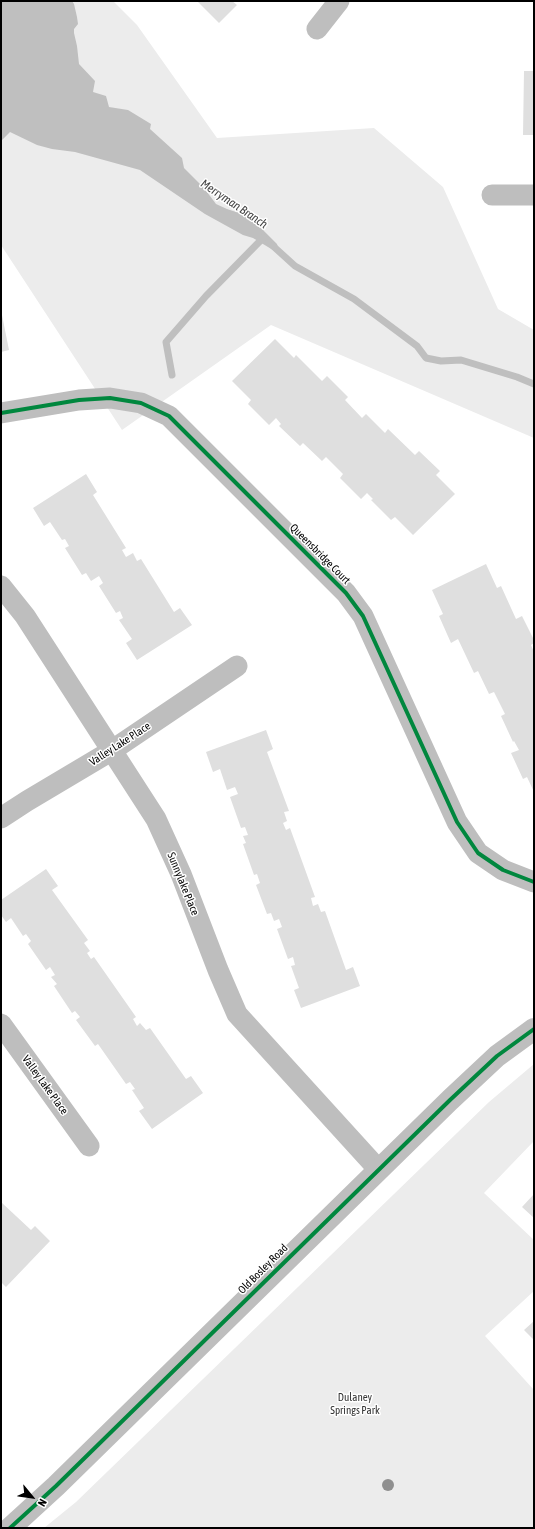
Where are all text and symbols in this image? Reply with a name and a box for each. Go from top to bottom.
water label: Merryman Branch [198,176,270,232]
street label: Queensbridge Court [287,521,353,587]
street label: Valley Lake Place [87,719,153,769]
street label: Sunnylake Place [164,851,202,917]
street label: Valley Lake Place [19,1053,71,1117]
street label: Old Bosley Road [235,1241,291,1297]
park label: Dulaney Springs Park [330,1391,380,1417]
north arrow [12,1477,52,1517]
text: N [36,1497,49,1509]

